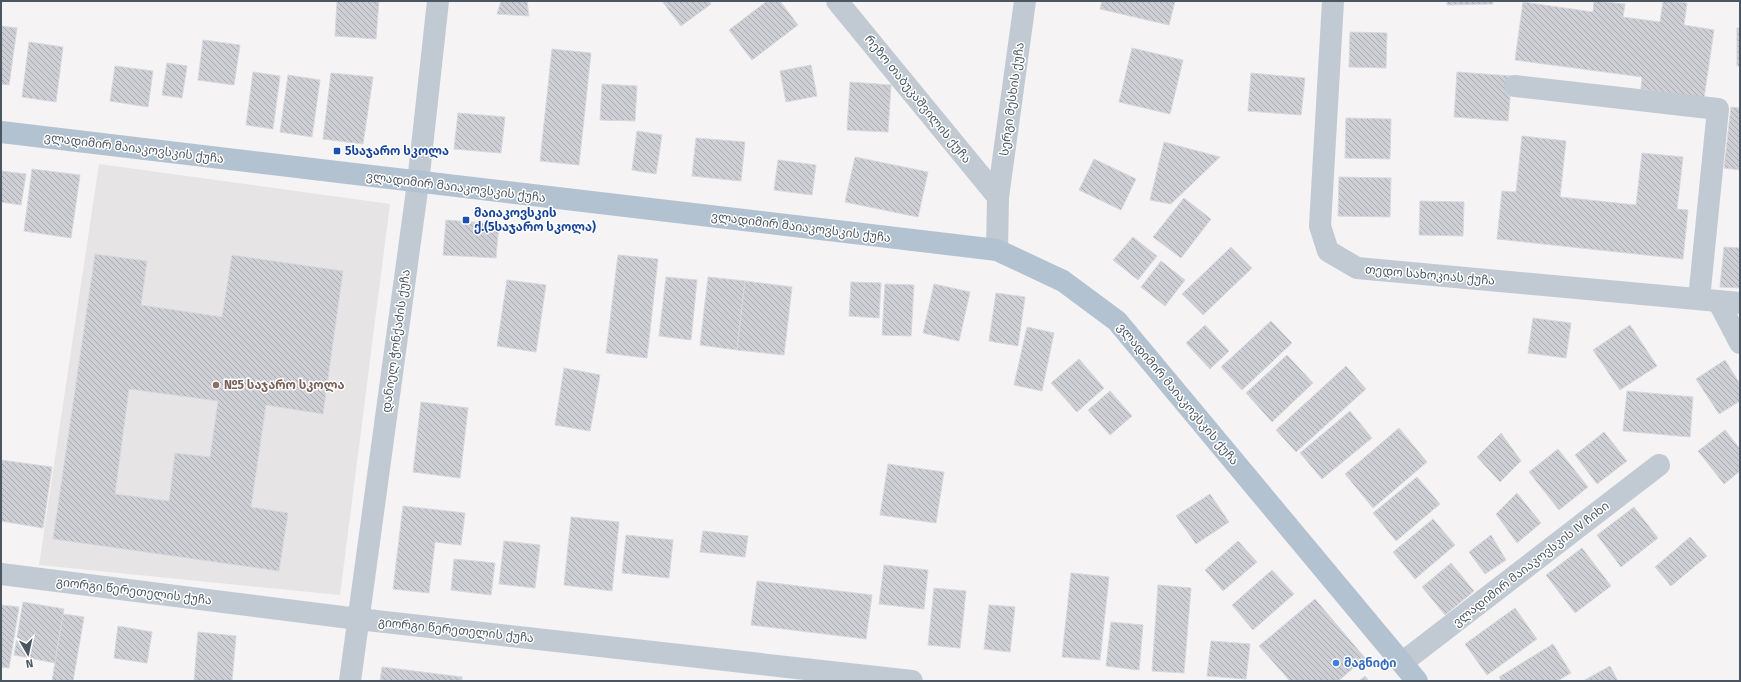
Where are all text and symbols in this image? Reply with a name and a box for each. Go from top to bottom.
street label: რეზო თაბუკაშვილის ქუჩა [861,32,974,167]
street label: სერგი მესხის ქუჩა [997,41,1027,157]
street label: ვლადიმირ მაიაკოვსკის ქუჩა [43,130,225,167]
place label: 5საჯარო სკოლა [345,144,449,159]
marker: 5საჯარო სკოლა [332,146,342,156]
street label: ვლადიმირ მაიაკოვსკის ქუჩა [365,169,547,206]
place label: მაიაკოვსკის ქ.(5საჯარო სკოლა) [474,206,596,235]
street label: ვლადიმირ მაიაკოვსკის ქუჩა [710,209,892,246]
marker: მაიაკოვსკის ქ.(5საჯარო სკოლა) [461,215,471,225]
street label: თედო სახოკიას ქუჩა [1364,262,1496,289]
street label: დანიელ ჭონქაძის ქუჩა [379,269,414,414]
street label: ვლადიმირ მაიაკოვსკის ქუჩა [1114,320,1241,468]
place label: №5 საჯარო სკოლა [224,378,344,393]
marker: №5 საჯარო სკოლა [211,380,221,390]
street label: ვლადიმირ მაიაკოვსკის IV ჩიხი [1450,499,1613,630]
street label: გიორგი წერეთელის ქუჩა [55,575,213,608]
street label: გიორგი წერეთელის ქუჩა [377,615,535,646]
north arrow [8,634,48,674]
text: N [25,656,34,670]
place label: მაგნიტი [1344,656,1397,670]
marker: მაგნიტი [1331,658,1341,668]

